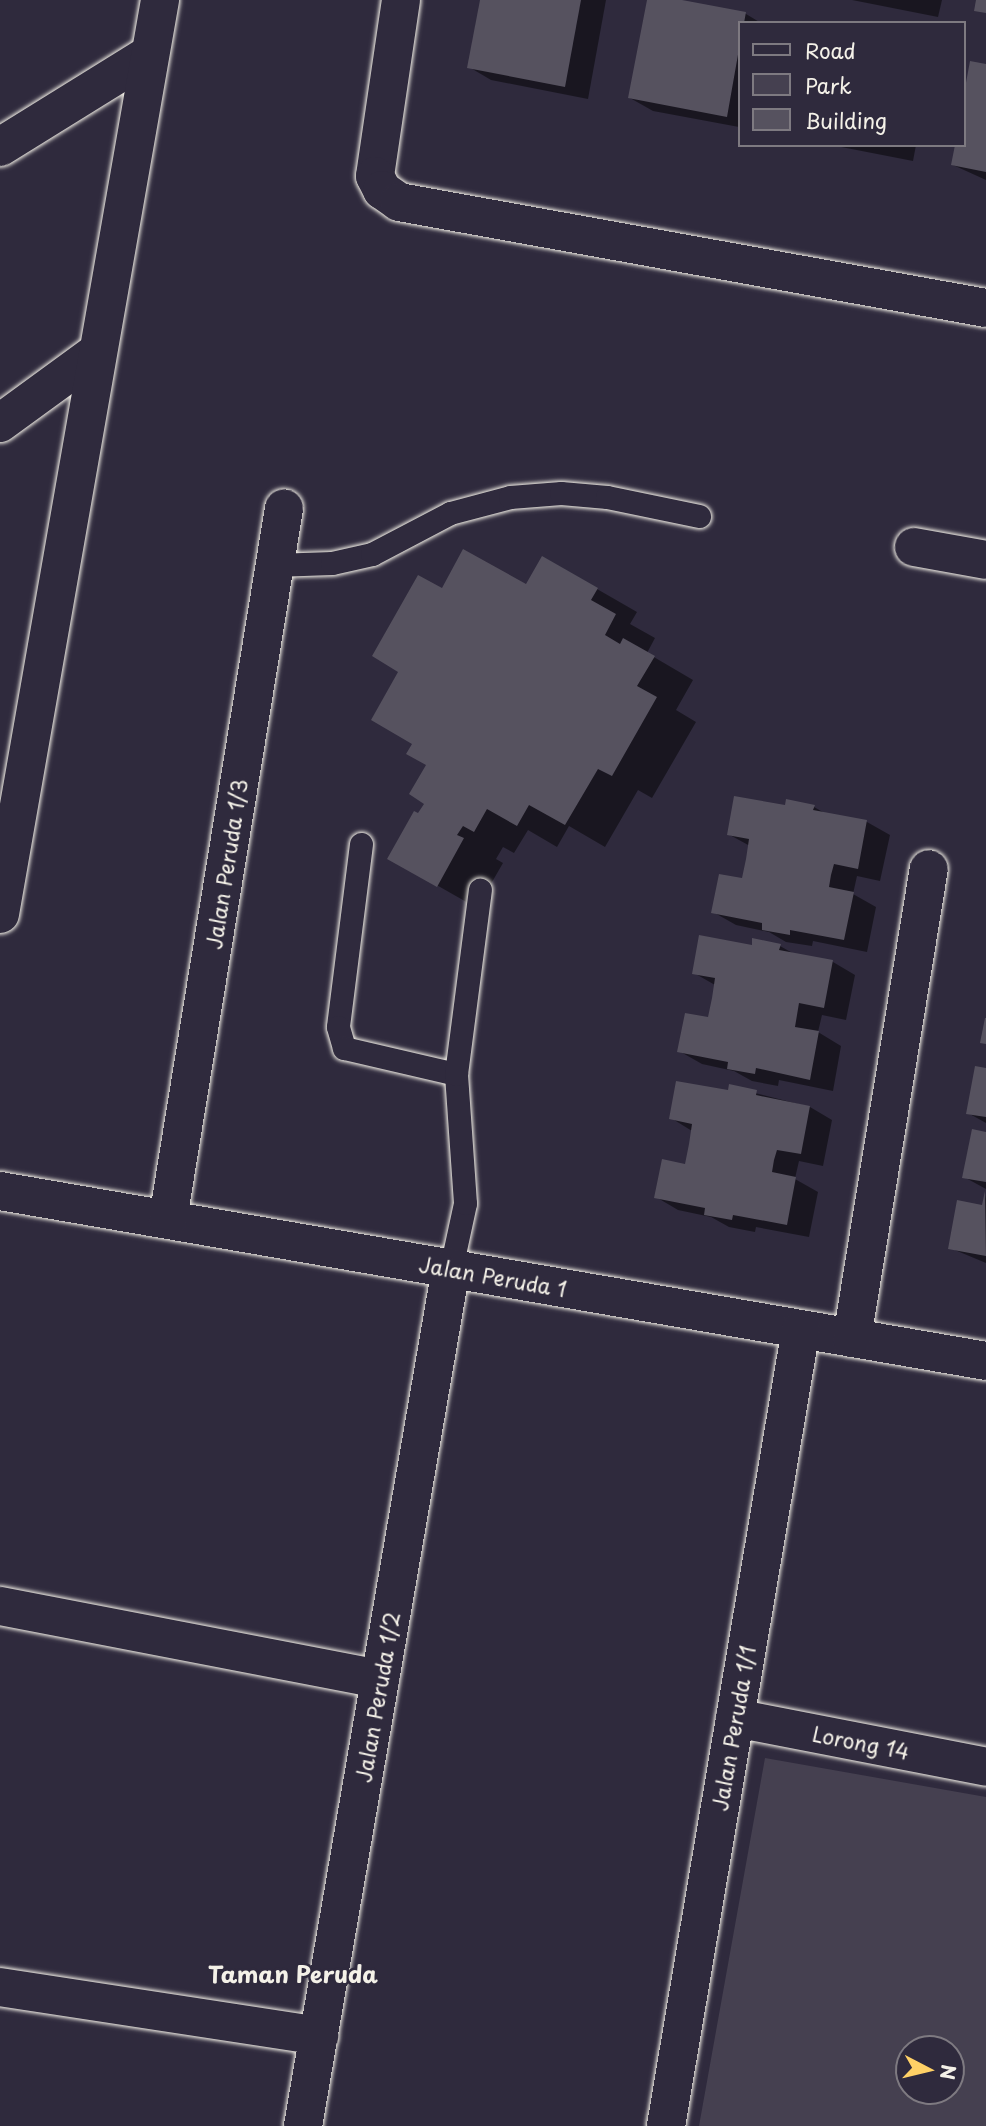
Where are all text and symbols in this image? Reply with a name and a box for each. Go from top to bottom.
legend [738,21,965,147]
text: Road [805,34,856,66]
text: Park [805,69,852,101]
text: Building [805,104,887,136]
street label: Jalan Peruda 1/3 [200,777,252,951]
street label: Jalan Peruda 1 [417,1251,569,1301]
street label: Jalan Peruda 1/2 [350,1610,404,1784]
street label: Jalan Peruda 1/1 [706,1643,760,1813]
street label: Lorong 14 [811,1720,911,1764]
district label: Taman Peruda [208,1960,378,1988]
north arrow [895,2035,965,2105]
text: N [934,2063,964,2081]

